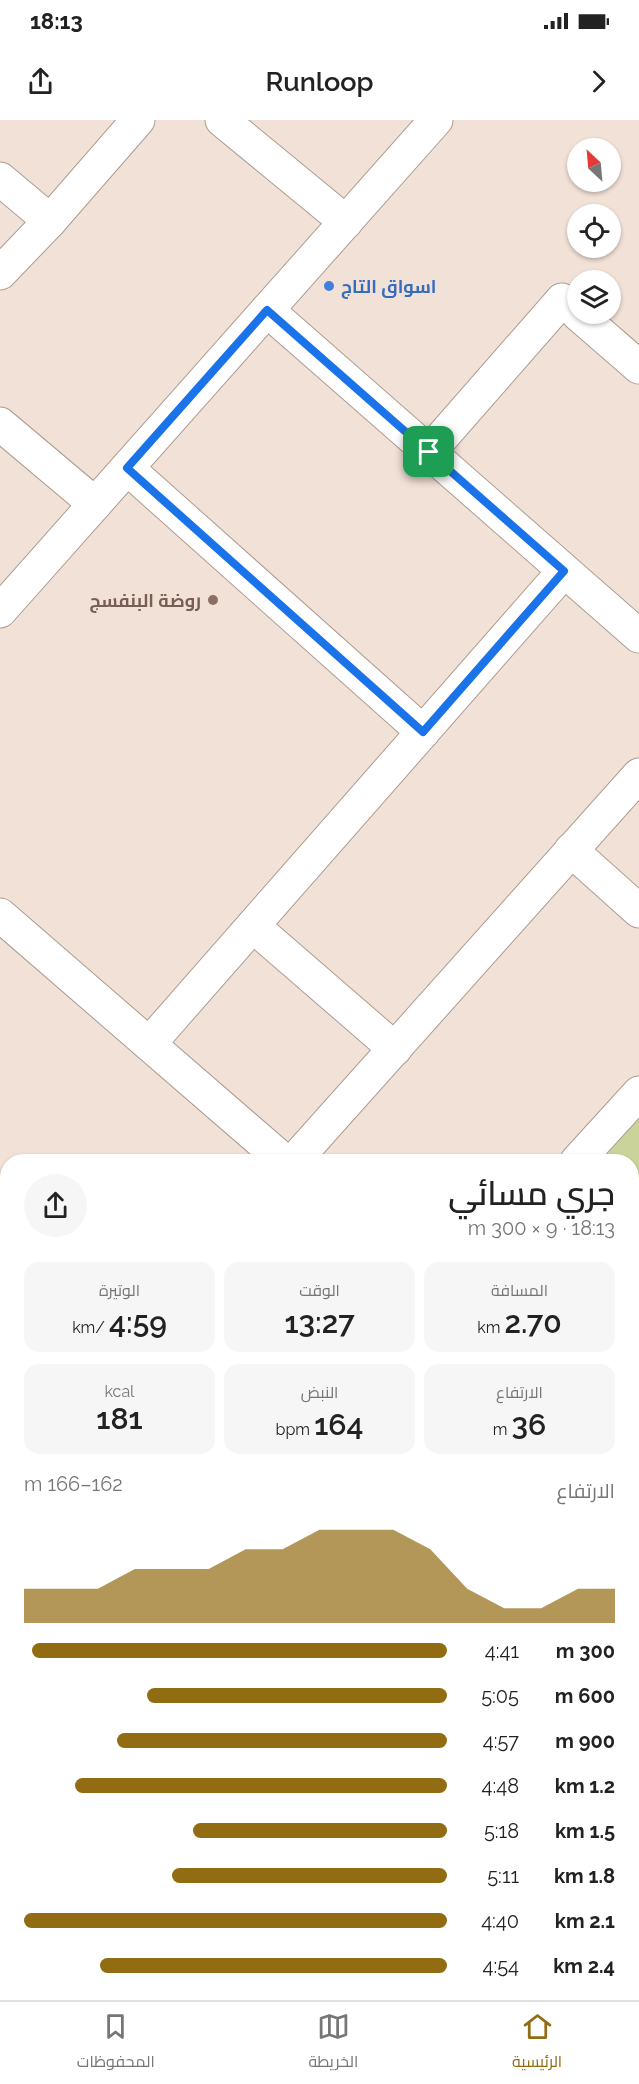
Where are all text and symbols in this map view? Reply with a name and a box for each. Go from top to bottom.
text: 18:13 [30,8,83,34]
icon: share [24,65,57,98]
icon: forward [582,65,615,98]
text: Runloop [266,66,373,97]
north arrow [567,138,621,192]
map controls [567,138,621,324]
button: locate [567,204,621,258]
button: layers [567,270,621,324]
place label: اسواق التاج [341,276,436,299]
marker: اسواق التاج [322,279,336,293]
pin [403,426,454,477]
icon: arrive [412,435,445,468]
place label: روضة البنفسج [89,590,201,613]
marker: روضة البنفسج [206,593,220,607]
button: share [24,1174,87,1237]
text: جري مسائي [448,1174,615,1213]
text: 18:13 · 9 × 300 m [468,1216,615,1240]
text: الوتيرة [99,1281,140,1300]
text: الوقت [299,1281,340,1300]
text: المسافة [491,1281,548,1300]
text: 4:59 [109,1305,167,1340]
text: 13:27 [284,1305,355,1340]
text: 2.70 [505,1305,562,1340]
text: /km [72,1318,109,1337]
text: km [477,1318,505,1337]
text: kcal [105,1382,134,1401]
text: النبض [301,1383,338,1402]
text: الارتفاع [496,1383,543,1402]
text: 181 [96,1401,143,1436]
text: 164 [314,1407,363,1442]
text: 36 [512,1407,546,1442]
text: bpm [276,1420,314,1439]
text: m [493,1420,512,1439]
text: 162–166 m [24,1472,123,1496]
text: الارتفاع [556,1479,615,1503]
text: 4:41 [485,1639,519,1663]
text: 300 m [556,1639,615,1663]
text: 5:05 [481,1684,519,1708]
text: 600 m [555,1684,615,1708]
text: 4:57 [483,1729,519,1753]
text: 900 m [555,1729,615,1753]
text: 4:48 [482,1774,519,1798]
text: 1.2 km [555,1774,615,1798]
text: 5:18 [484,1819,519,1843]
text: 1.5 km [555,1819,615,1843]
text: 5:11 [487,1864,519,1888]
text: 1.8 km [554,1864,615,1888]
text: 4:40 [481,1909,519,1933]
text: 2.1 km [555,1909,615,1933]
text: 4:54 [483,1954,519,1978]
text: 2.4 km [553,1954,615,1978]
tab: المحفوظات [77,2010,155,2076]
tab: الخريطة [308,2010,358,2076]
tab: الرئيسية [512,2010,562,2076]

